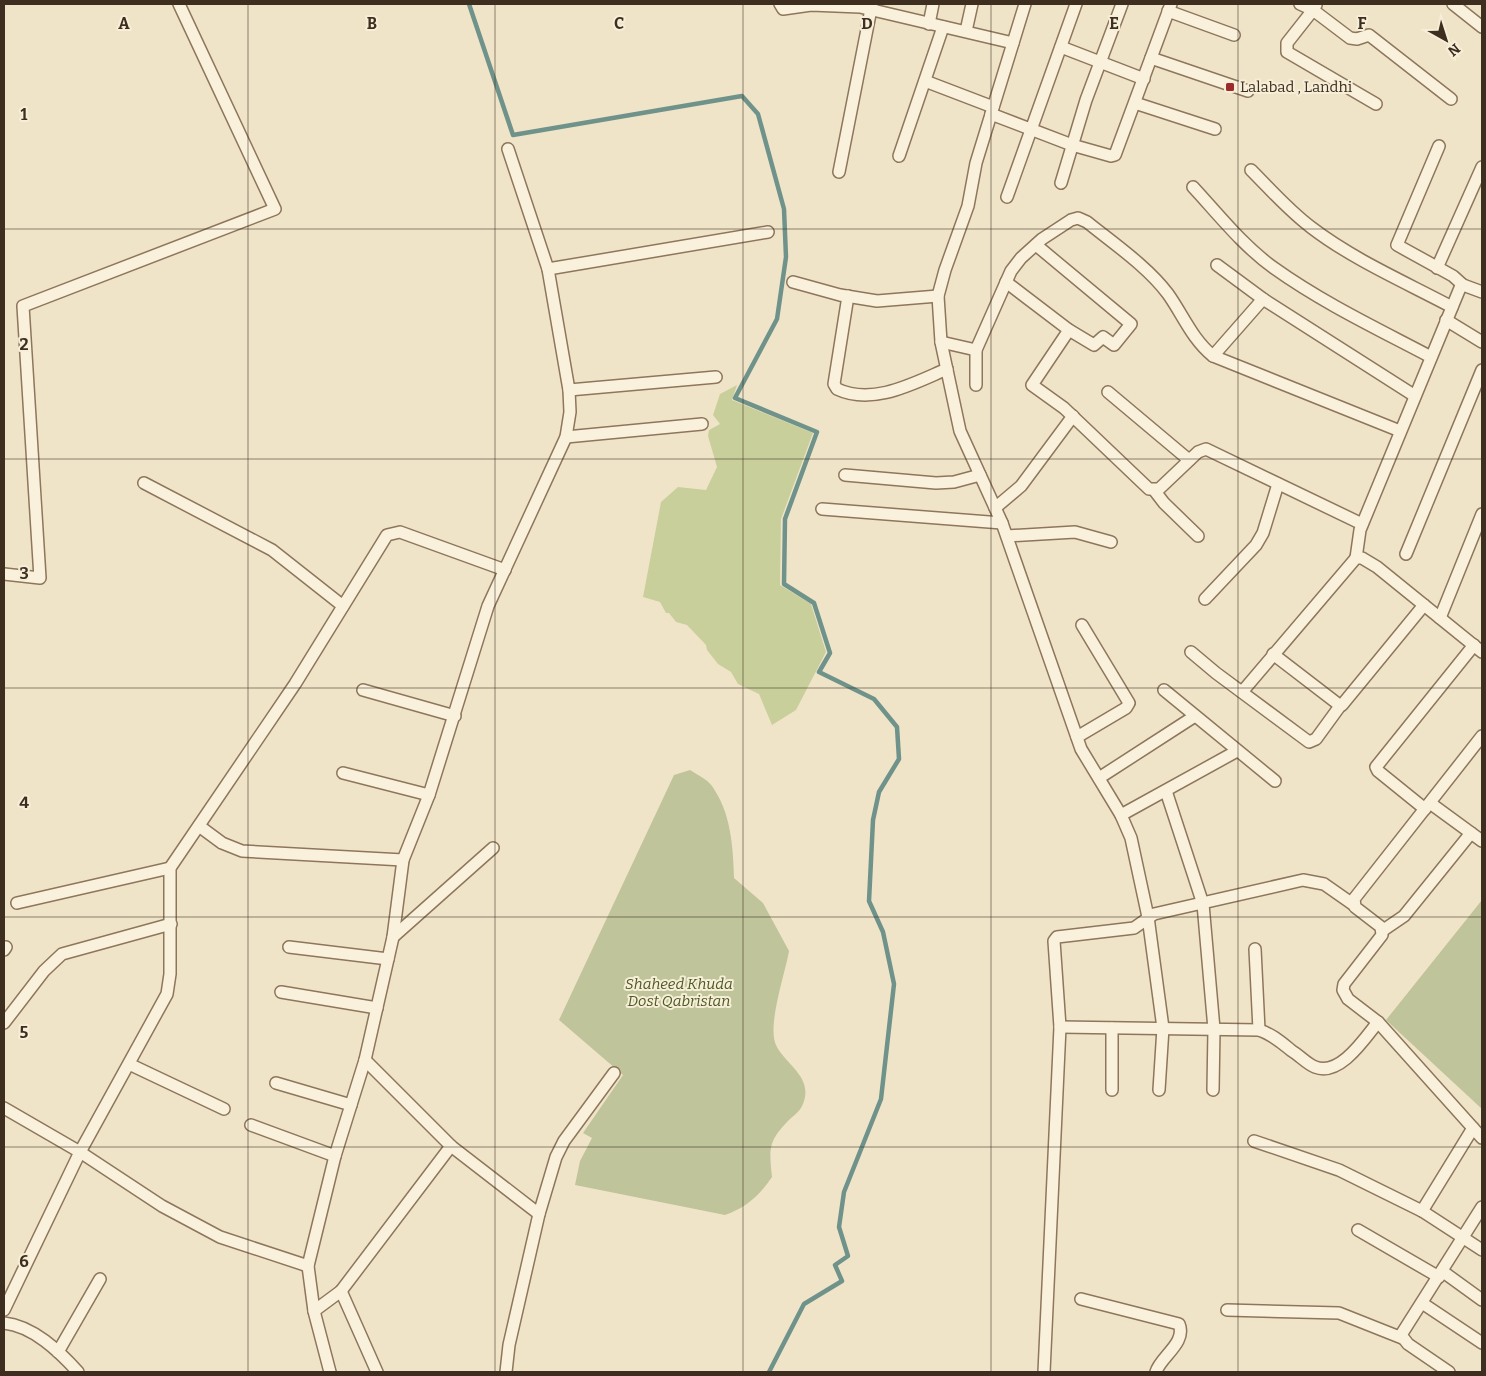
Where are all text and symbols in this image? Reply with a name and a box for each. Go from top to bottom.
text: A [118,14,130,33]
text: B [367,14,377,33]
text: C [614,14,624,33]
text: D [861,14,873,33]
text: E [1109,14,1119,33]
text: F [1358,14,1367,33]
north arrow [1421,15,1471,65]
text: N [1444,40,1463,60]
place label: Lalabad , Landhi [1240,78,1353,96]
marker: Lalabad , Landhi [1224,81,1236,93]
text: 1 [21,105,28,124]
text: 2 [19,335,29,354]
text: 3 [19,564,29,583]
text: 4 [19,793,29,812]
park label: Shaheed Khuda Dost Qabristan [625,975,733,1010]
text: 5 [20,1023,29,1042]
text: 6 [19,1252,29,1271]

